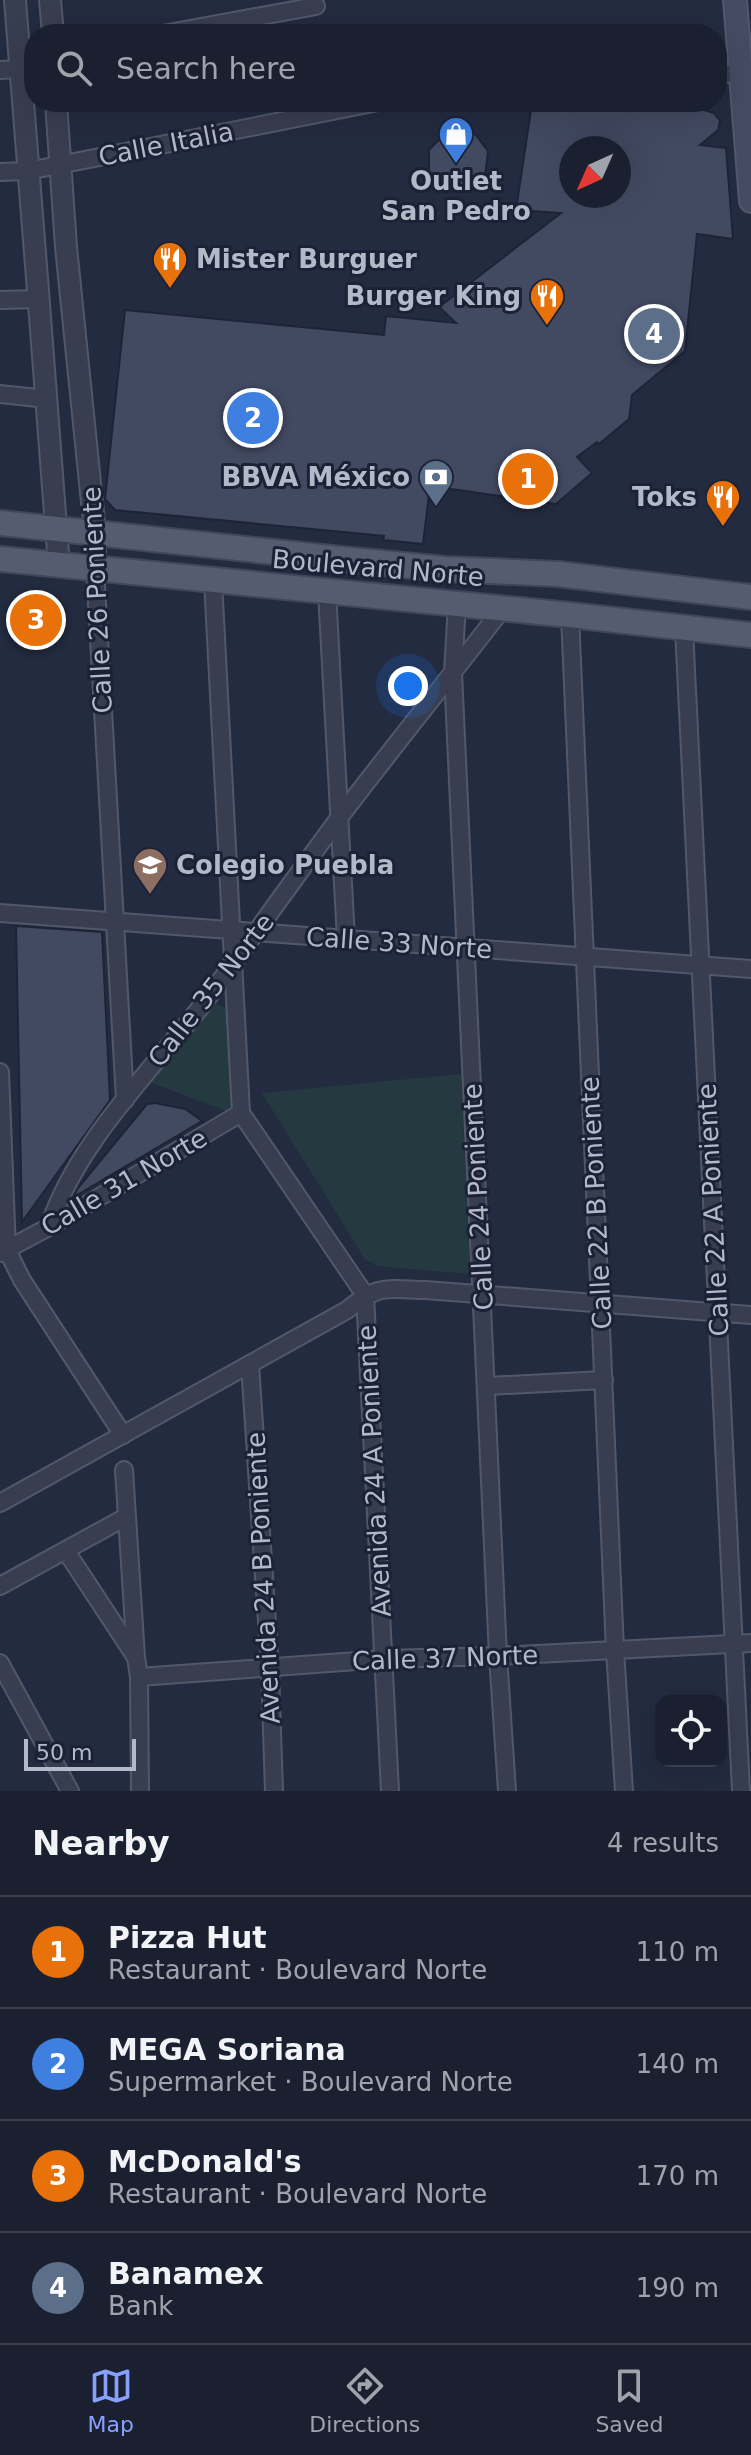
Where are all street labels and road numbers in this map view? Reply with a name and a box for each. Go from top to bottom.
street label: Calle Italia [96,116,236,172]
street label: Calle 26 Poniente [76,486,118,714]
street label: Boulevard Norte [271,544,485,592]
street label: Calle 35 Norte [142,907,280,1073]
street label: Calle 33 Norte [305,922,493,964]
street label: Calle 22 B Poniente [574,1076,618,1330]
street label: Calle 24 Poniente [457,1083,499,1311]
street label: Calle 22 A Poniente [691,1083,735,1337]
street label: Calle 31 Norte [36,1122,212,1242]
street label: Avenida 24 A Poniente [351,1324,397,1618]
street label: Avenida 24 B Poniente [240,1431,286,1725]
street label: Calle 37 Norte [351,1640,539,1676]

